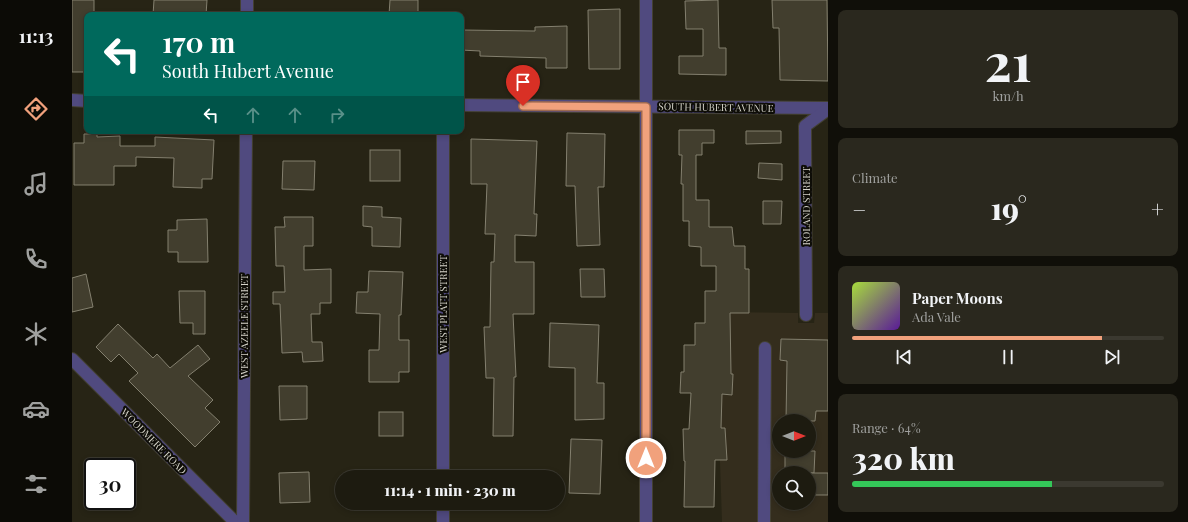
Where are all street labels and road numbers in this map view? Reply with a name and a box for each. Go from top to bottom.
street label: SOUTH HUBERT AVENUE [658,99,774,115]
street label: ROLAND STREET [799,166,813,246]
street label: WEST PLATT STREET [436,255,450,354]
street label: WEST AZEELE STREET [237,274,251,379]
street label: WOODMERE ROAD [117,404,190,477]

